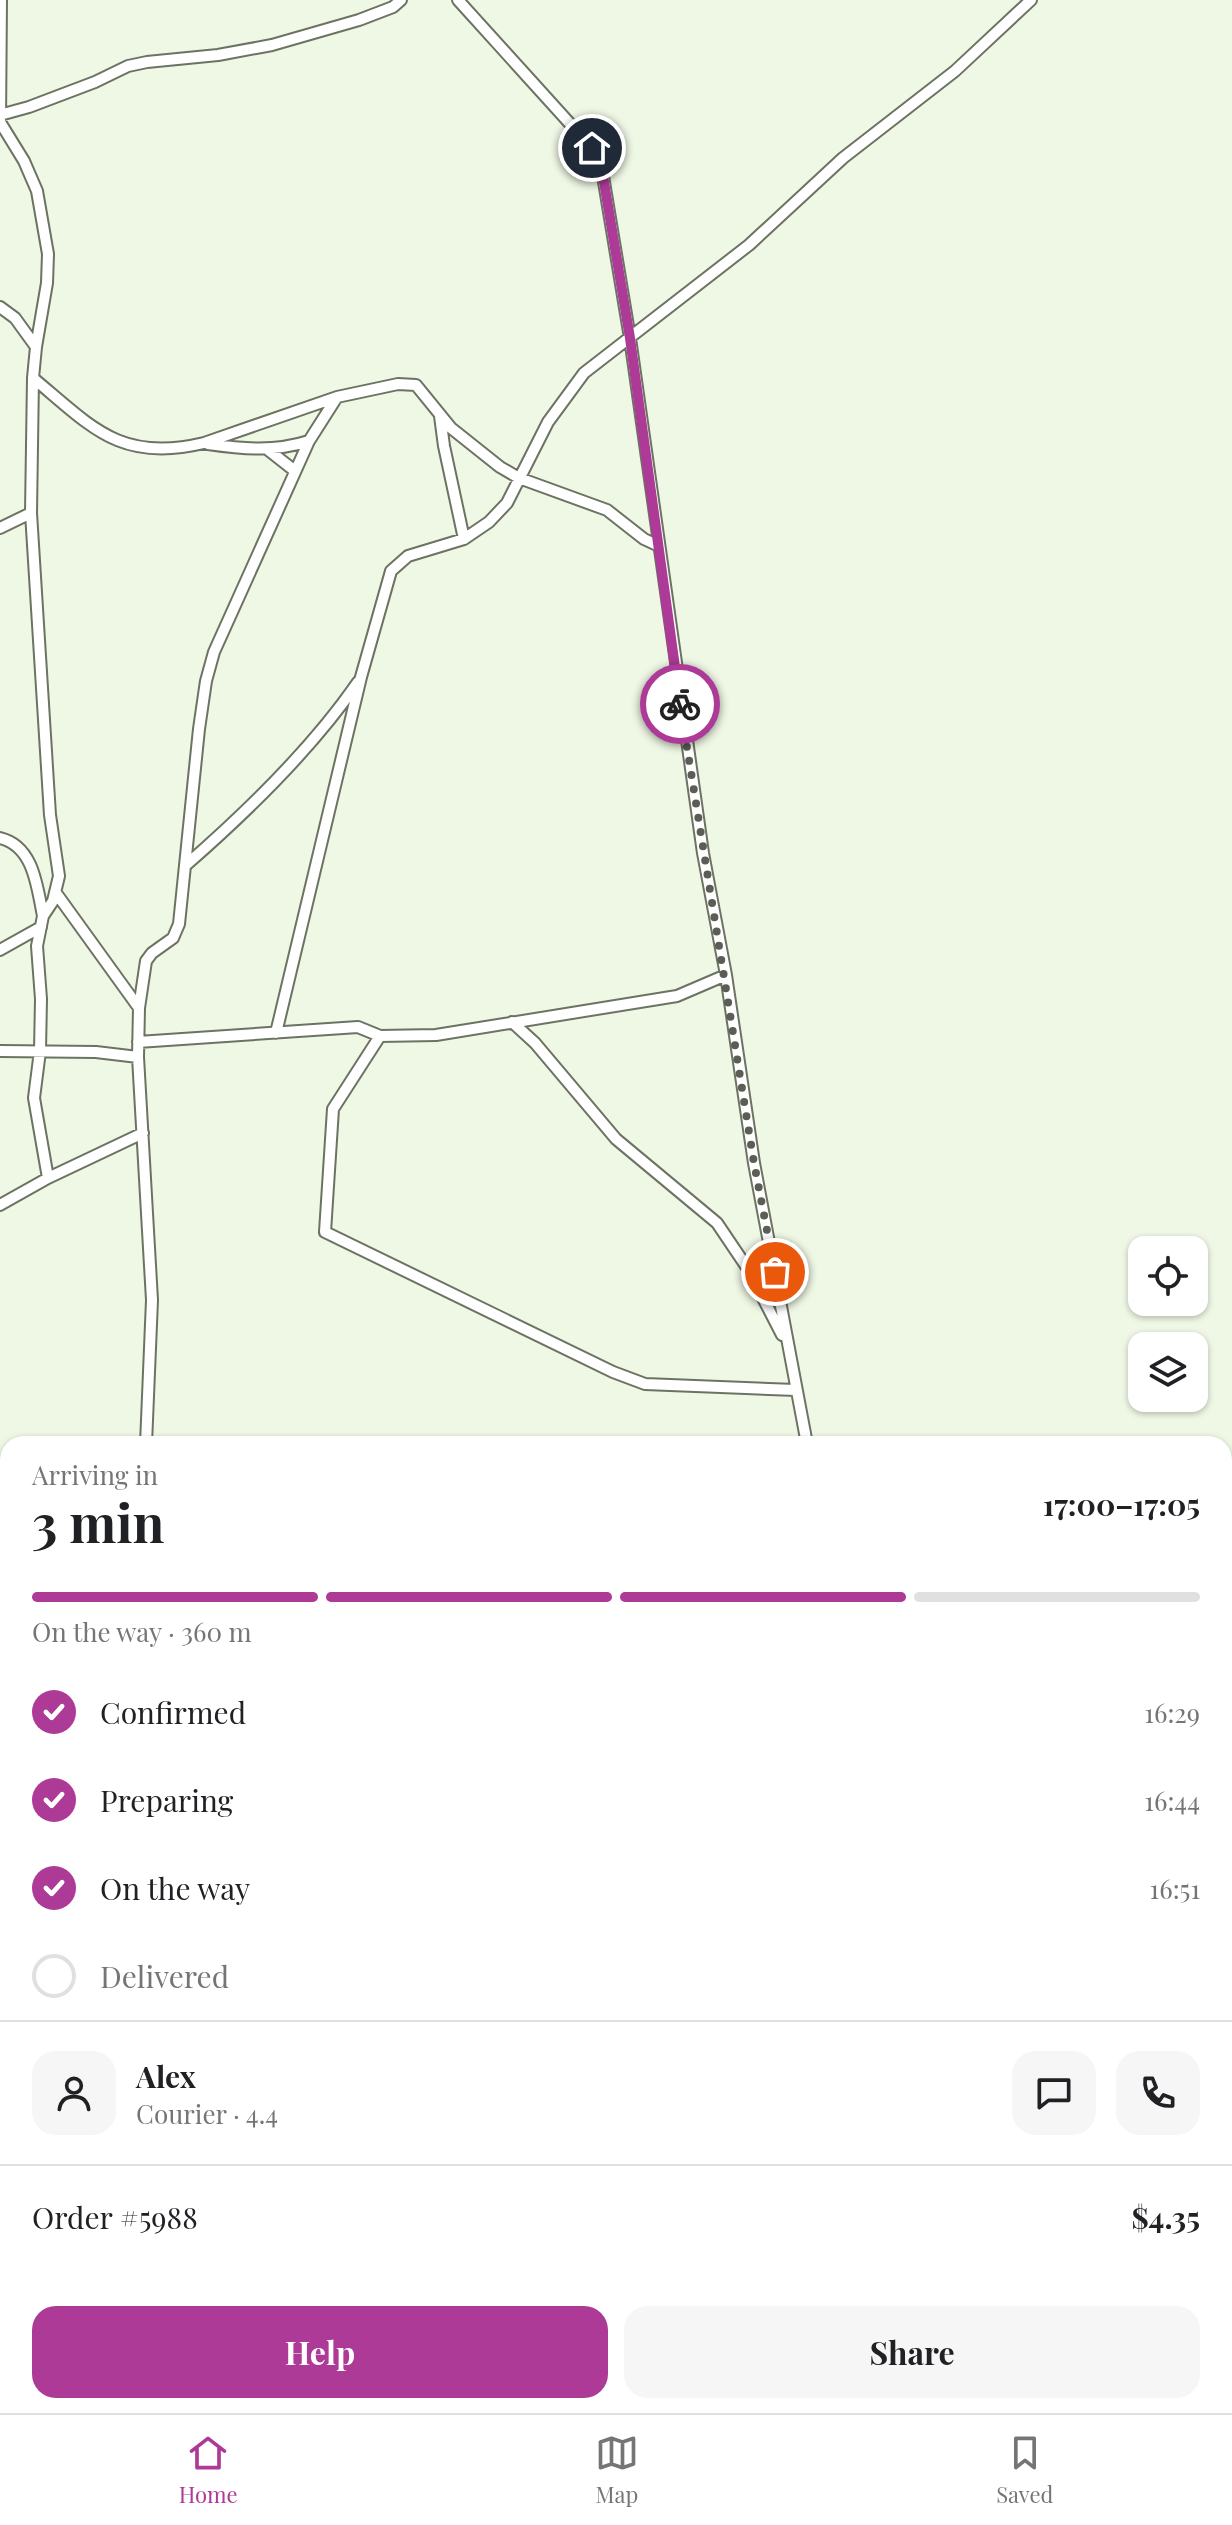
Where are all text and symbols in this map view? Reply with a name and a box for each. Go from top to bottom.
pin [558,114,626,182]
icon: home [570,126,614,170]
courier [640,664,720,744]
icon: bike [658,682,702,726]
map controls [1128,1236,1208,1412]
button: locate [1128,1236,1208,1316]
pin [741,1238,809,1306]
icon: bag [753,1250,797,1294]
button: layers [1128,1332,1208,1412]
text: Arriving in [32,1457,158,1492]
text: 17:00–17:05 [1043,1484,1200,1524]
text: 3 min [32,1487,165,1556]
text: On the way · 360 m [32,1614,252,1649]
icon: check [32,1690,76,1734]
text: Confirmed [100,1692,246,1732]
text: 16:29 [1144,1695,1200,1730]
icon: check [32,1778,76,1822]
text: Preparing [100,1780,233,1820]
text: 16:44 [1144,1783,1200,1818]
icon: check [32,1866,76,1910]
text: On the way [100,1868,250,1908]
text: 16:51 [1150,1871,1200,1906]
text: Delivered [100,1956,229,1996]
button: person [32,2051,116,2135]
button: chat [1012,2051,1096,2135]
button: phone [1116,2051,1200,2135]
text: Alex [136,2056,196,2096]
text: Courier · 4.4 [136,2096,278,2131]
text: Order #5988 [32,2197,198,2237]
text: $4.35 [1131,2197,1200,2237]
button: Help [32,2306,608,2398]
button: Share [624,2306,1200,2398]
tab: Home [179,2431,238,2509]
tab: Map [595,2431,639,2509]
tab: Saved [996,2431,1053,2509]

